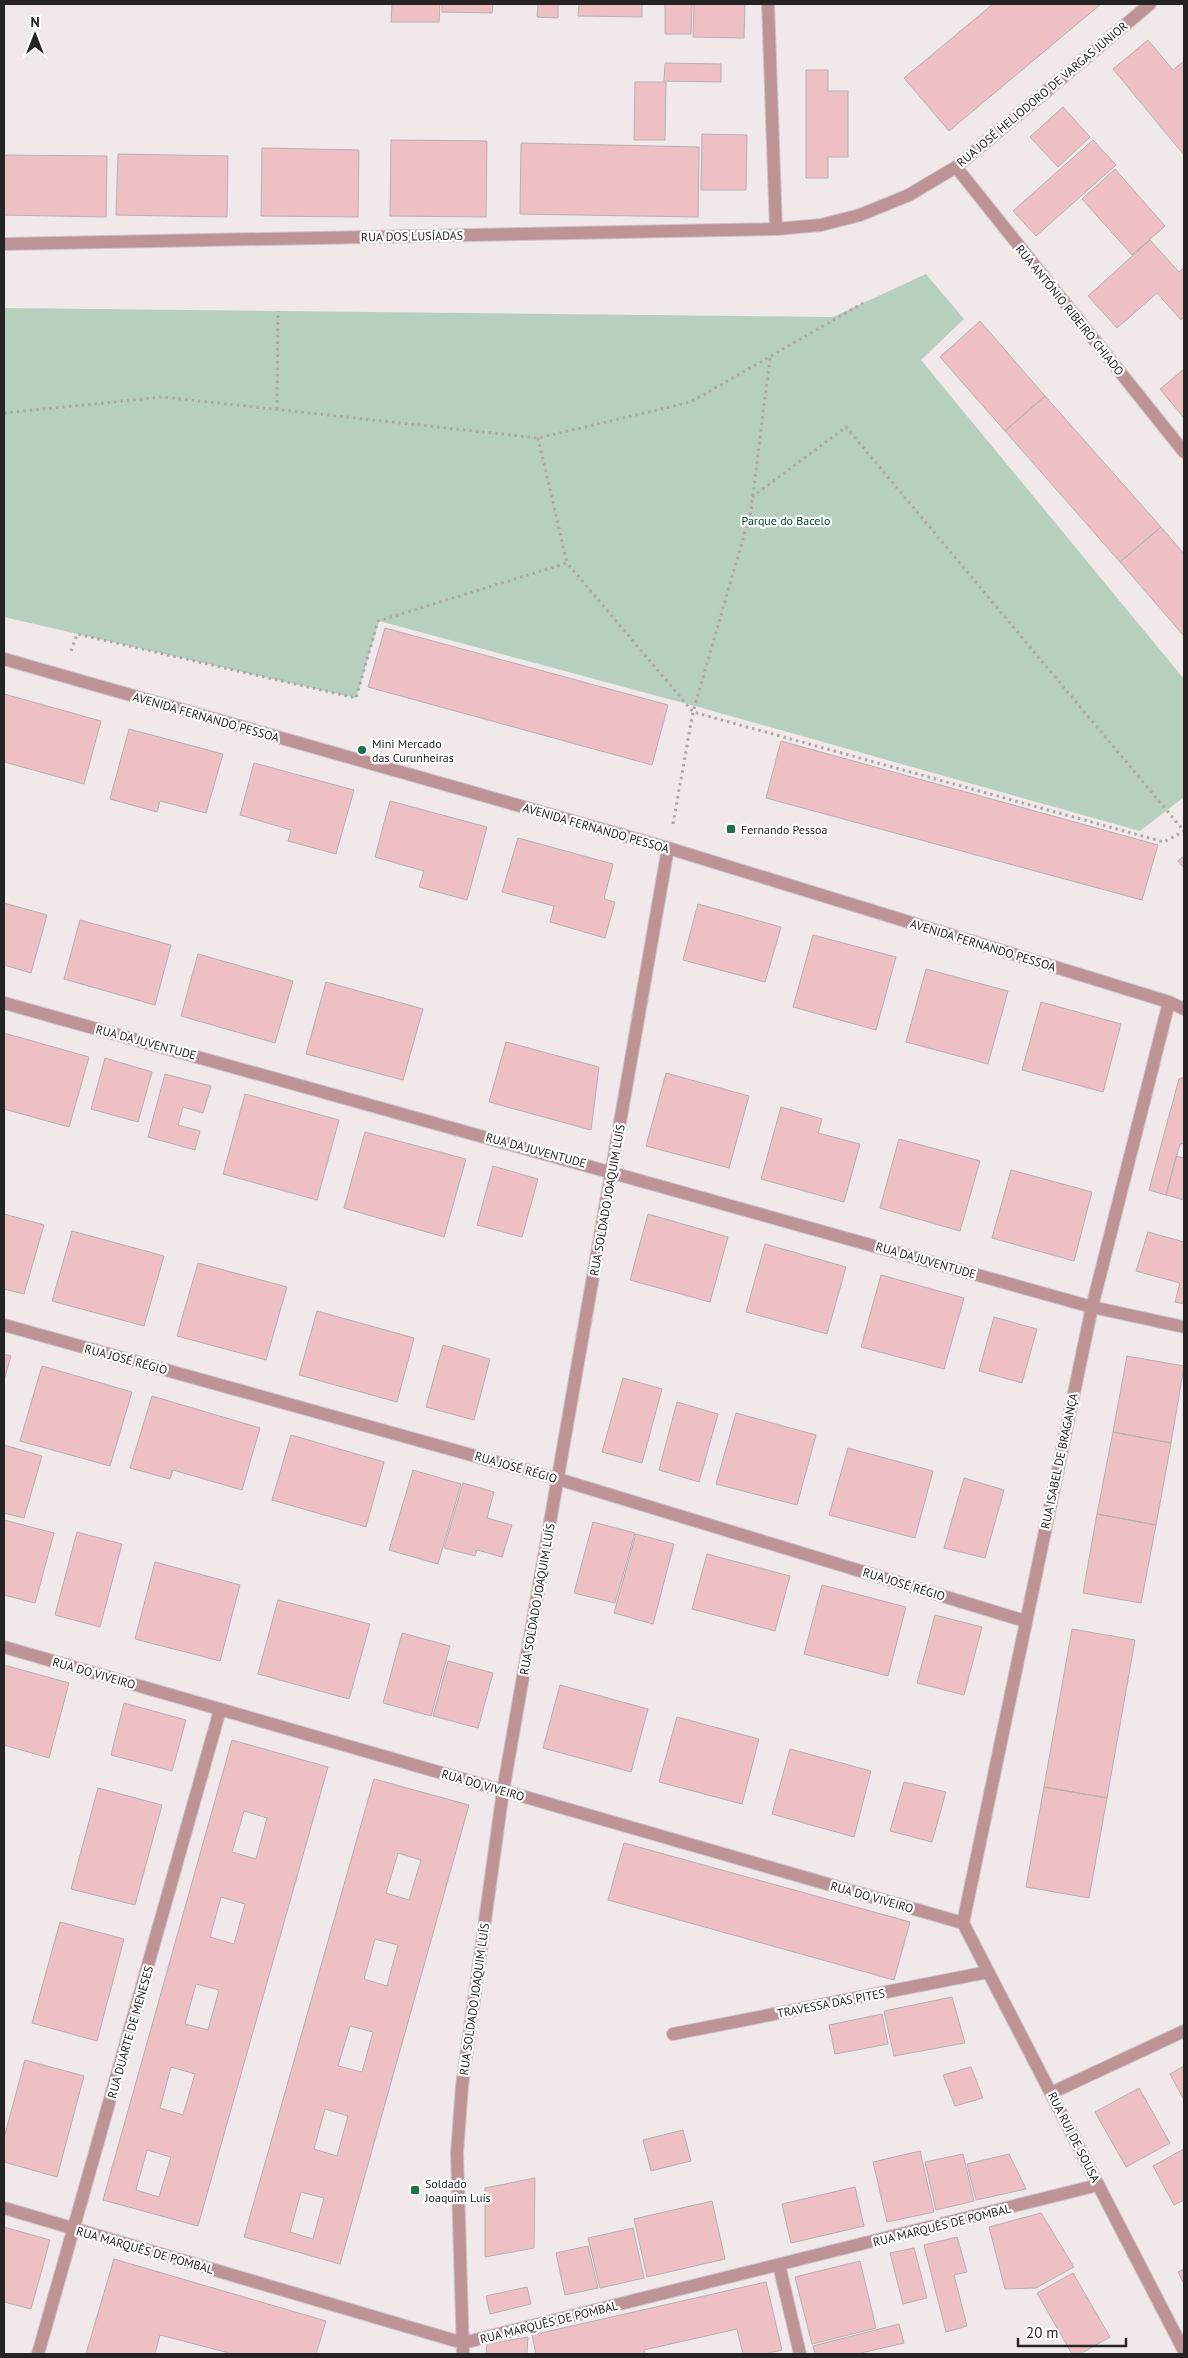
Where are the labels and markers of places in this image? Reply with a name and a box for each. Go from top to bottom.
place label: Mini Mercado das Curunheiras [372,736,454,765]
marker: Mini Mercado das Curunheiras [356,744,368,756]
place label: Fernando Pessoa [741,822,827,837]
marker: Fernando Pessoa [725,823,737,835]
place label: Soldado Joaquim Luís [424,2176,491,2205]
marker: Soldado Joaquim Luís [409,2184,421,2196]

